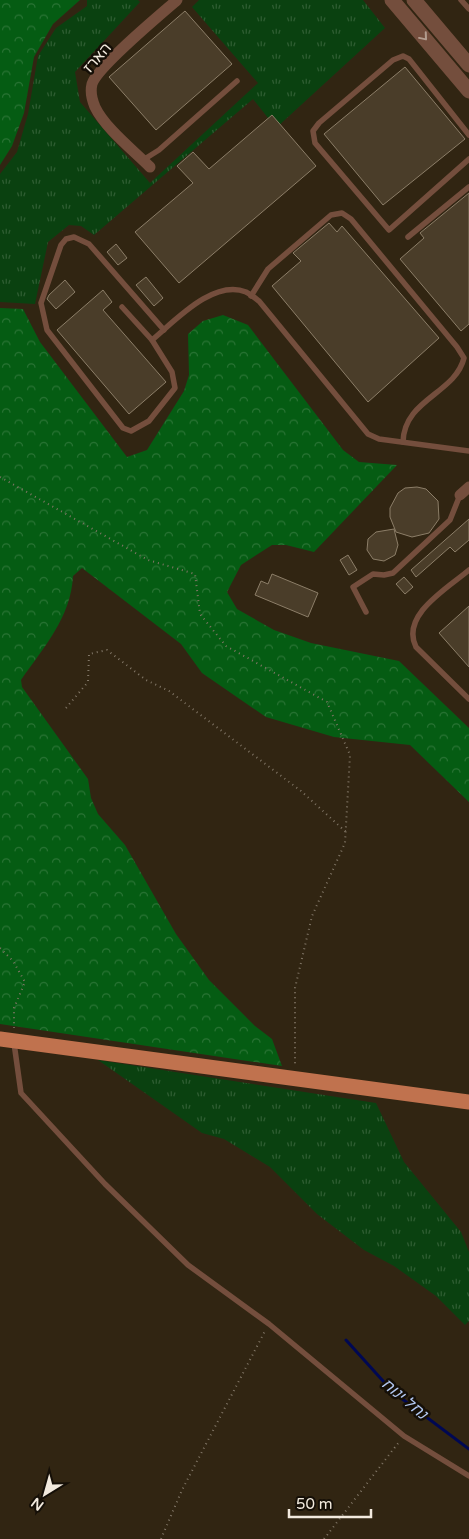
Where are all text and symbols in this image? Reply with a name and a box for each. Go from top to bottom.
one-way arrow [418,32,427,41]
street label: הארז [79,39,115,77]
water label: נחל ינוח [377,1374,433,1425]
north arrow [20,1469,70,1519]
scale bar [289,1486,372,1518]
text: N [28,1494,47,1514]
text: 50 m [296,1495,333,1513]

